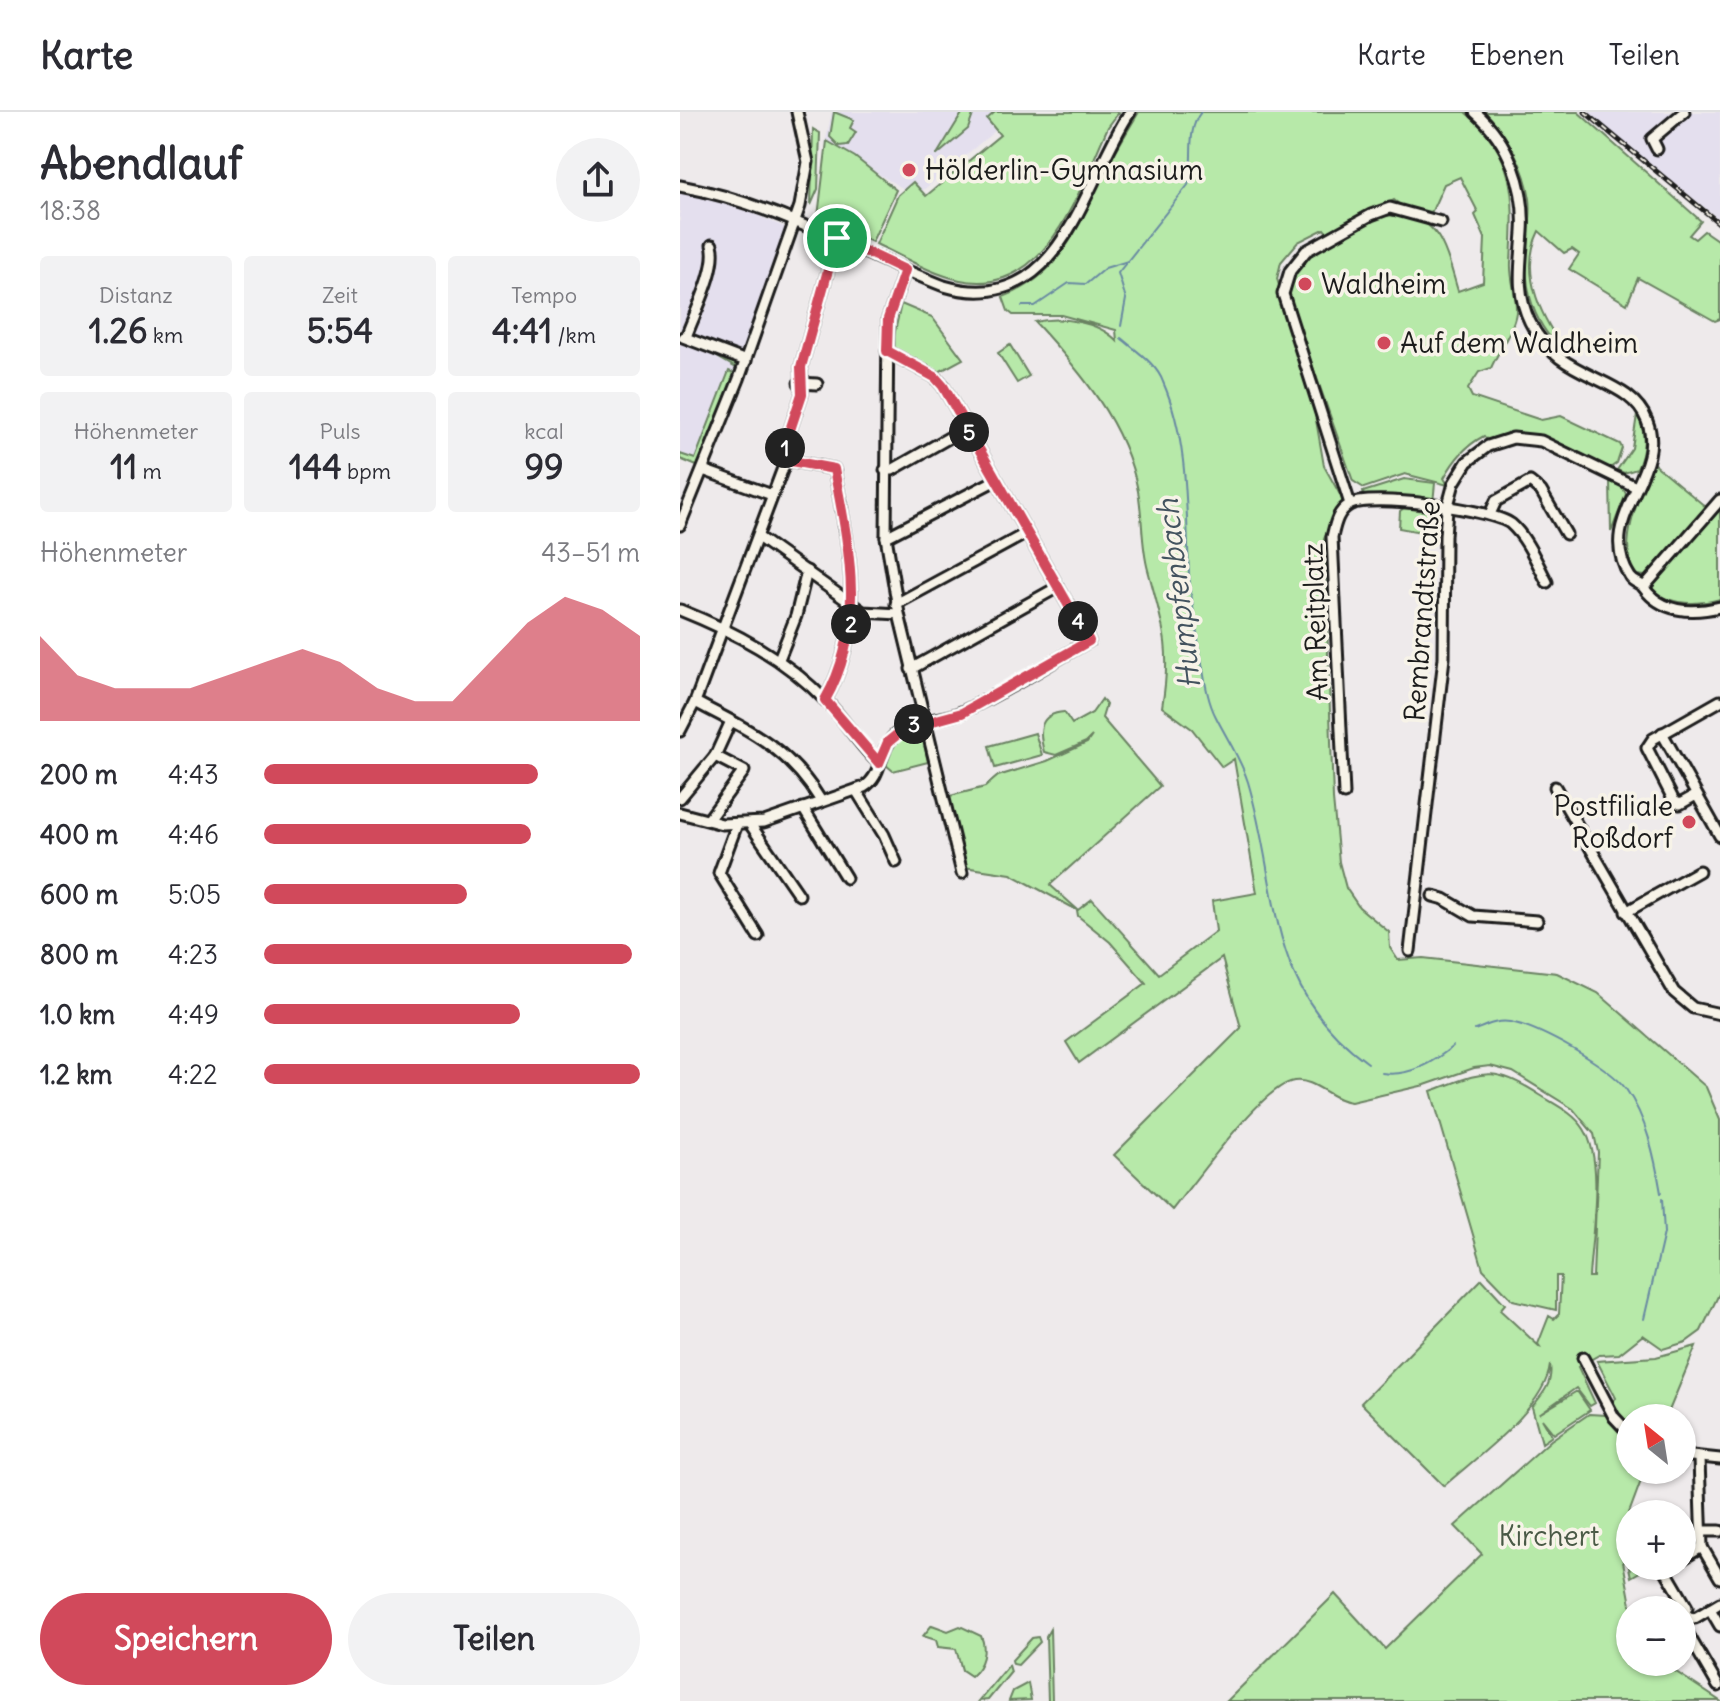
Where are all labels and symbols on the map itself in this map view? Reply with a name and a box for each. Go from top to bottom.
place label: Hölderlin-Gymnasium [925,152,1203,188]
marker: Hölderlin-Gymnasium [900,161,918,179]
pin [803,204,871,272]
place label: Waldheim [1321,266,1446,302]
marker: Waldheim [1296,275,1314,293]
place label: Auf dem Waldheim [1400,325,1638,361]
marker: Auf dem Waldheim [1375,334,1393,352]
pin: 5 [949,412,989,452]
pin: 1 [765,428,805,468]
water label: Humpfenbach [1147,496,1208,691]
street label: Rembrandtstraße [1396,499,1448,723]
street label: Am Reitplatz [1294,542,1336,702]
pin: 4 [1058,601,1098,641]
pin: 2 [831,604,871,644]
pin: 3 [894,704,934,744]
place label: Postfiliale Roßdorf [1554,788,1674,856]
marker: Postfiliale Roßdorf [1680,813,1698,831]
north arrow [1616,1404,1696,1484]
park label: Kirchert [1498,1518,1600,1554]

